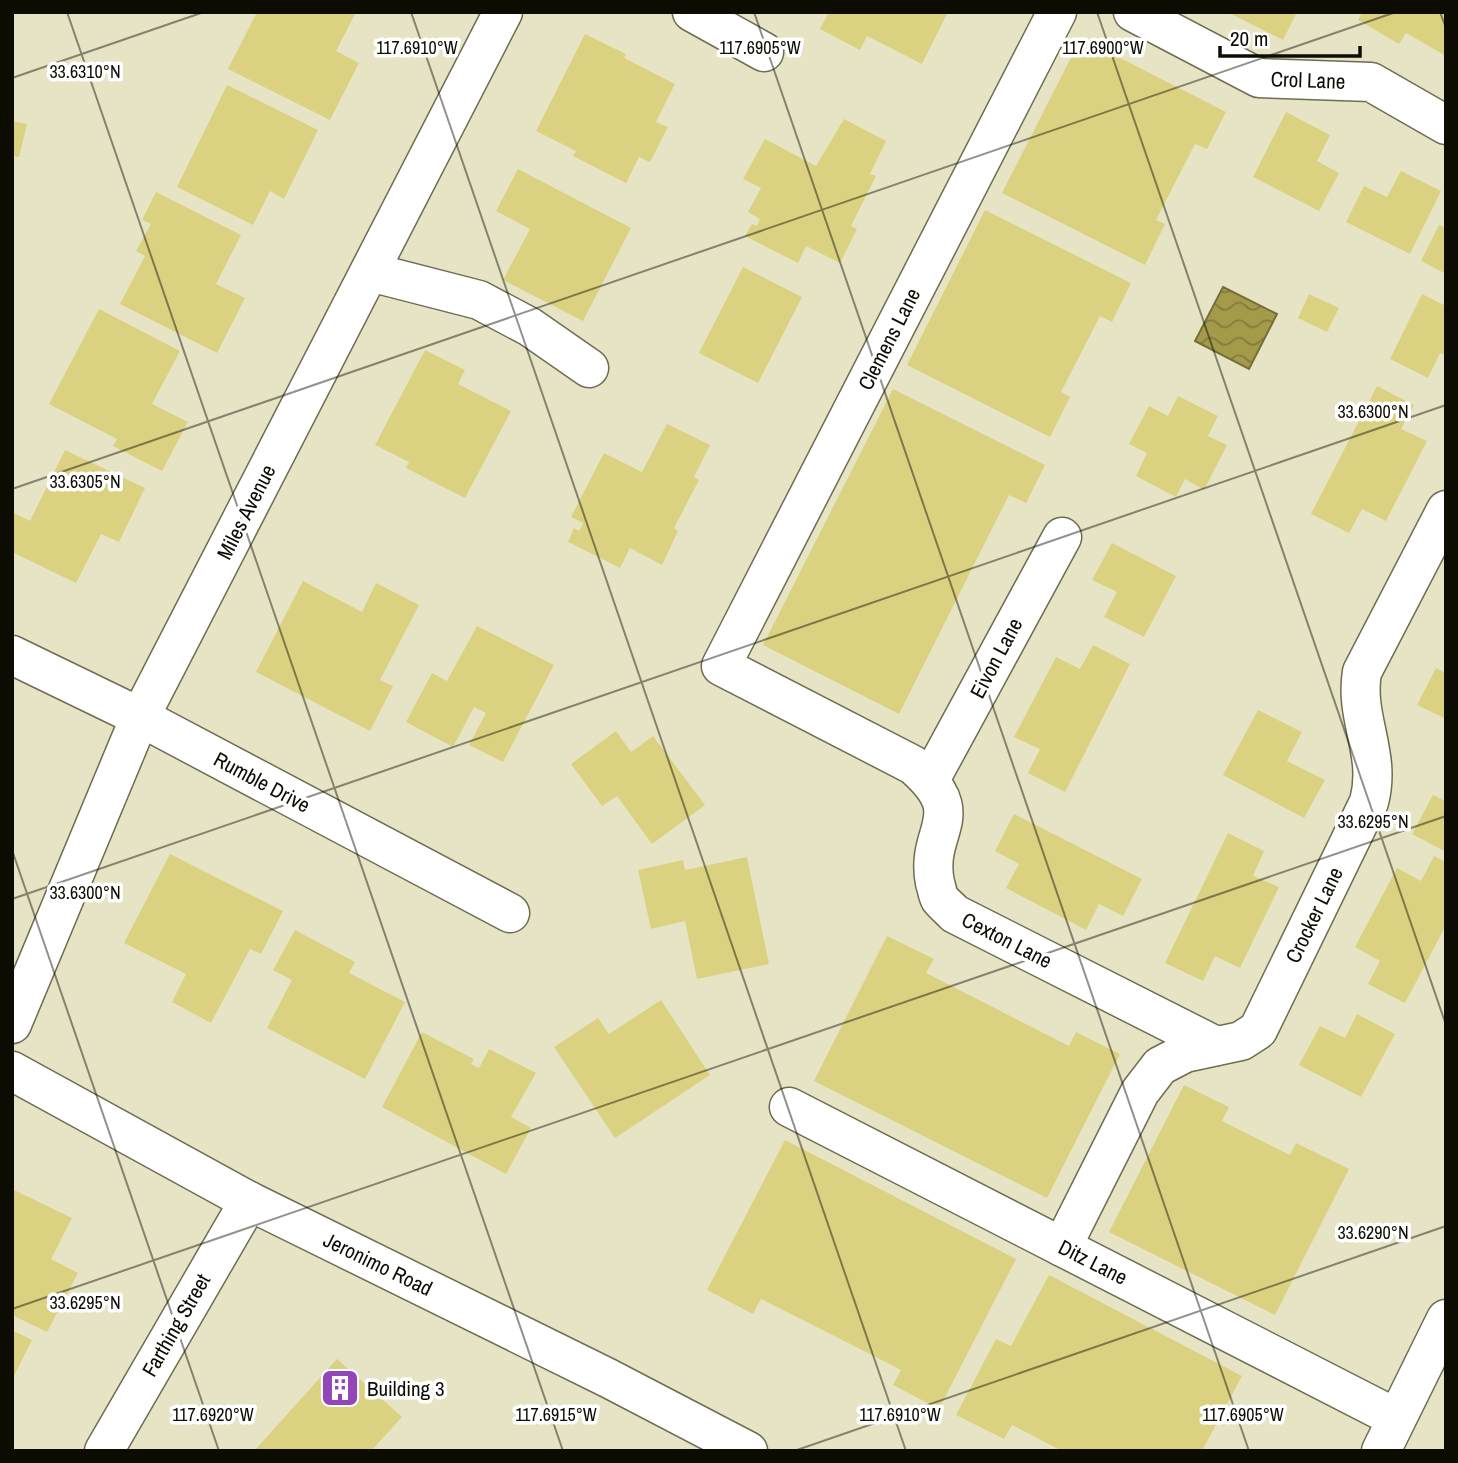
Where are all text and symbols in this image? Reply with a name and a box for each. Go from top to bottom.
scale bar [1220,14,1360,58]
text: 20 m [1230,24,1268,53]
text: 117.6910°W [376,35,458,60]
text: 117.6905°W [719,35,801,60]
text: 117.6900°W [1062,35,1144,60]
text: 33.6310°N [49,59,121,84]
street label: Crol Lane [1270,64,1346,96]
street label: Clemens Lane [851,283,927,395]
text: 33.6300°N [1337,399,1409,424]
street label: Miles Avenue [210,459,282,565]
text: 33.6305°N [49,469,121,494]
street label: Eivon Lane [963,613,1029,703]
street label: Rumble Drive [209,744,315,820]
text: 33.6295°N [1337,809,1409,834]
street label: Crocker Lane [1278,862,1350,968]
text: 33.6300°N [49,880,121,905]
street label: Cexton Lane [957,905,1057,975]
text: 33.6290°N [1337,1220,1409,1245]
street label: Jeronimo Road [319,1225,437,1303]
street label: Ditz Lane [1054,1232,1132,1292]
street label: Farthing Street [135,1268,217,1382]
text: 33.6295°N [49,1290,121,1315]
building icon: Building 3 [319,1367,361,1409]
place label: Building 3 [367,1374,445,1403]
text: 117.6920°W [172,1402,254,1427]
text: 117.6915°W [515,1402,597,1427]
text: 117.6910°W [859,1402,941,1427]
text: 117.6905°W [1202,1402,1284,1427]

